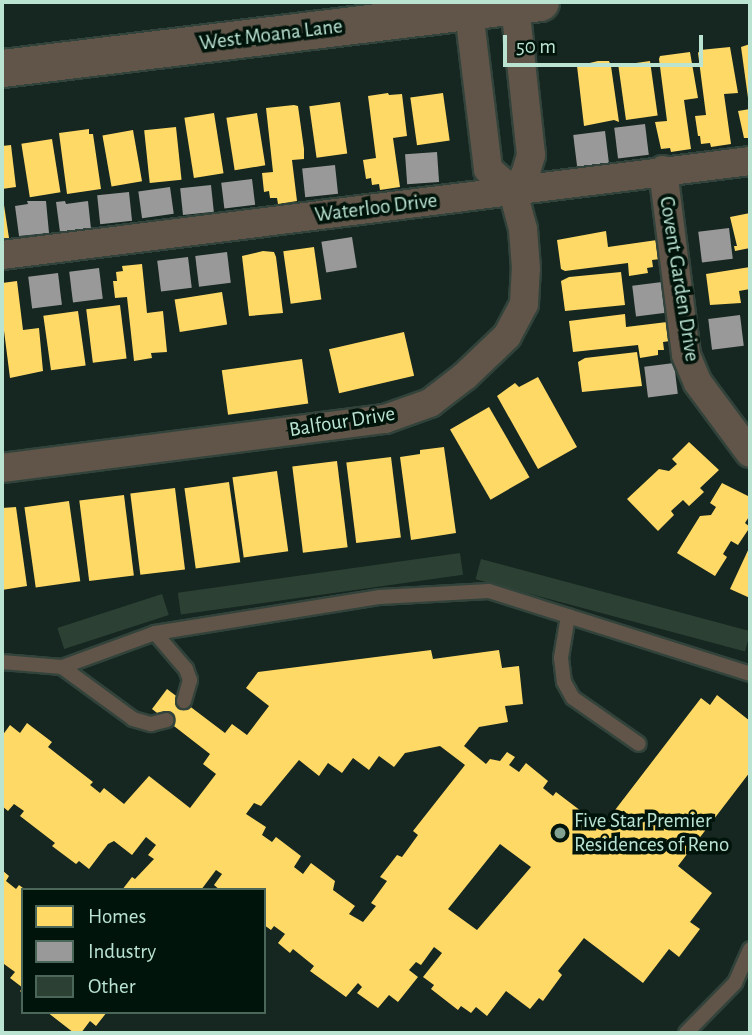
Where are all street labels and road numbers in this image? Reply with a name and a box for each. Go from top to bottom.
street label: West Moana Lane [198,14,344,56]
street label: Waterloo Drive [313,188,439,228]
street label: Covent Garden Drive [653,195,705,363]
street label: Balfour Drive [287,401,397,443]

